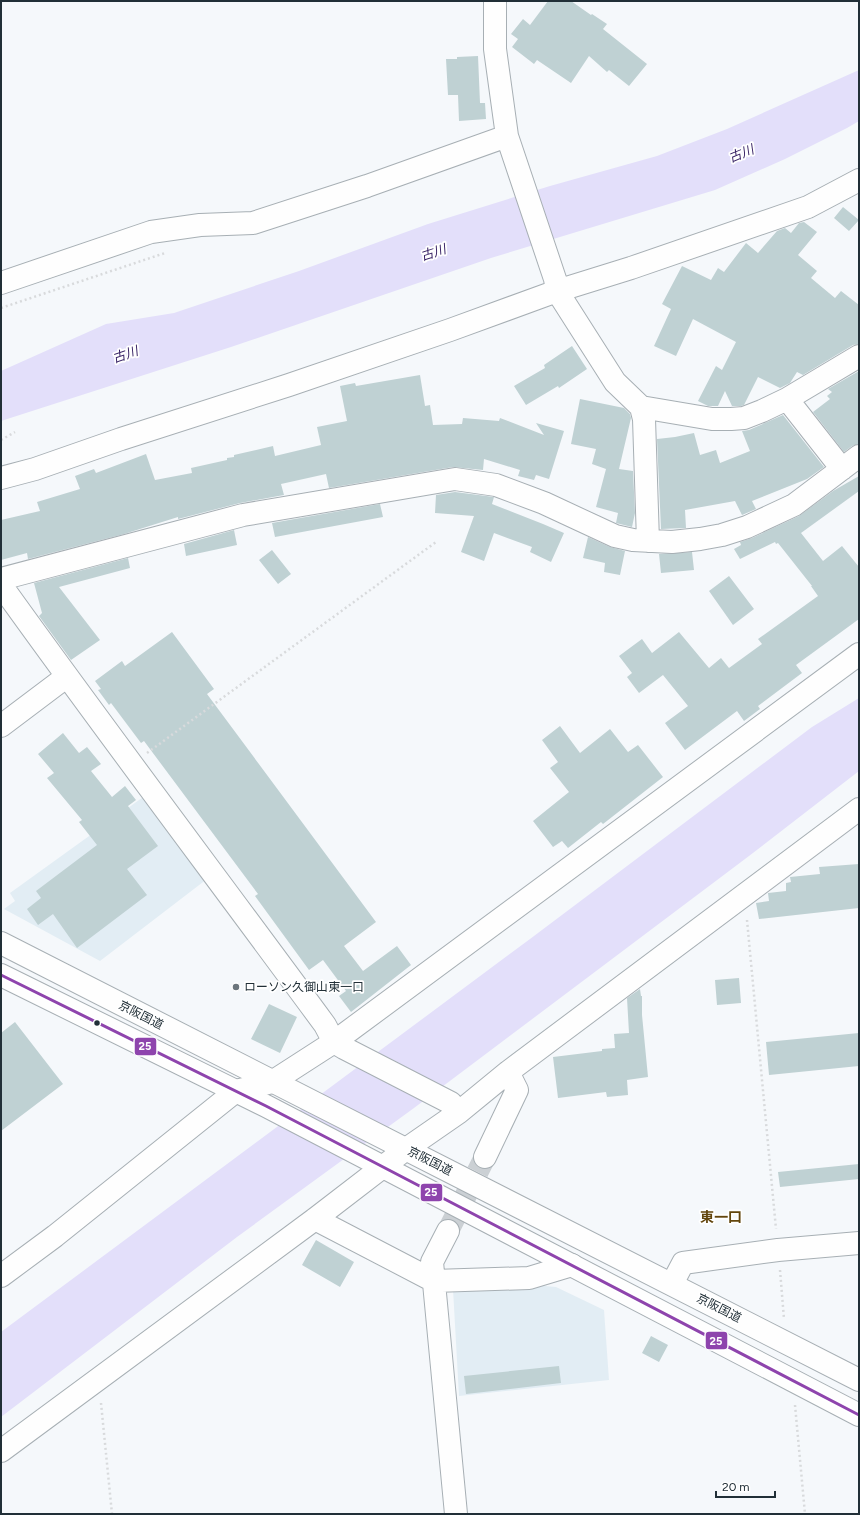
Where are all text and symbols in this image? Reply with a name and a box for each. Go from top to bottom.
water label: 古川 [726,141,758,165]
water label: 古川 [418,241,450,264]
water label: 古川 [110,343,142,366]
place label: ローソン久御山東一口 [244,980,364,994]
marker: ローソン久御山東一口 [231,982,241,992]
street label: 京阪国道 [116,998,166,1032]
unlabelled marker [92,1018,102,1028]
line badge: 25 [134,1037,157,1056]
text: 25 [139,1040,151,1053]
street label: 京阪国道 [405,1144,455,1178]
line badge: 25 [420,1183,443,1202]
text: 25 [425,1186,437,1199]
district label: 東一口 [700,1209,742,1226]
street label: 京阪国道 [694,1291,744,1325]
line badge: 25 [705,1331,728,1350]
text: 25 [710,1335,722,1348]
scale bar [716,1473,775,1499]
text: 20 m [722,1480,750,1494]

